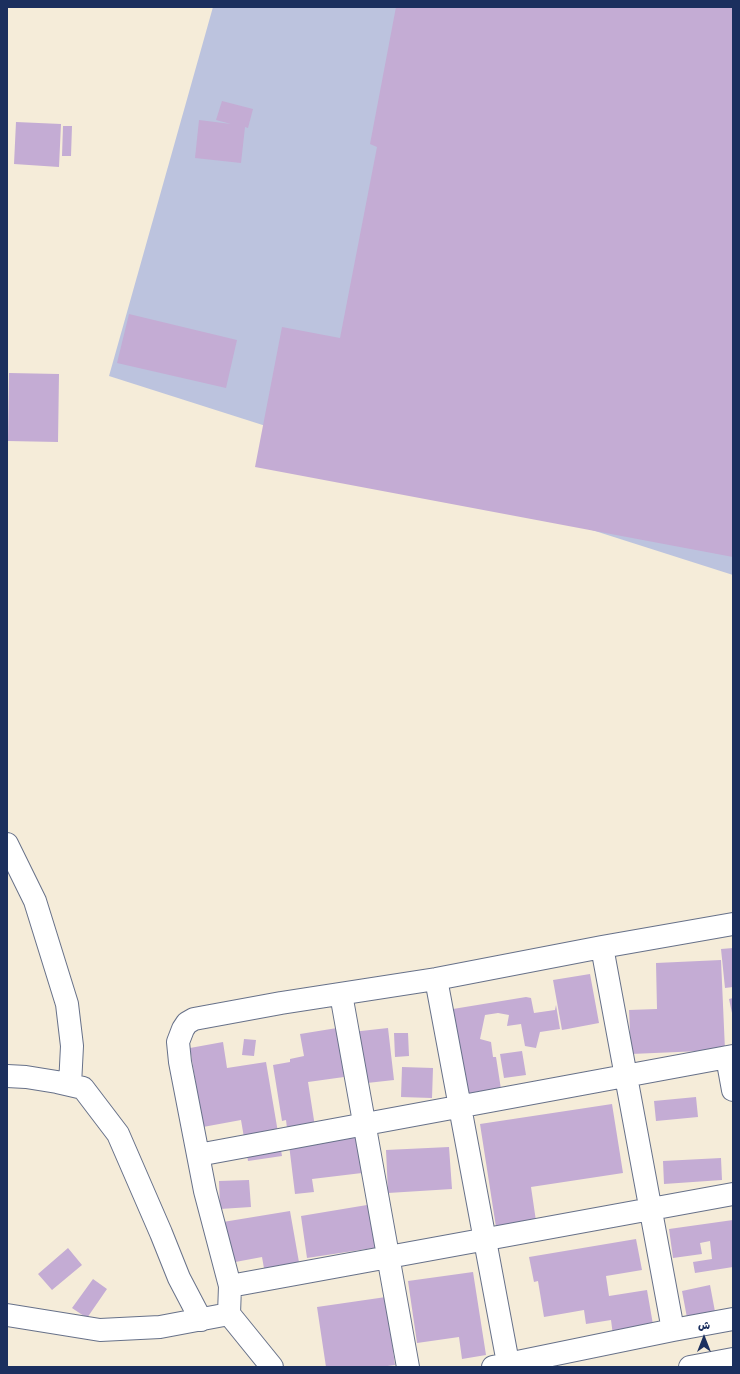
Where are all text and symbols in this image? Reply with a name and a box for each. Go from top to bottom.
north arrow [684,1318,724,1358]
text: ش [698,1319,710,1333]

